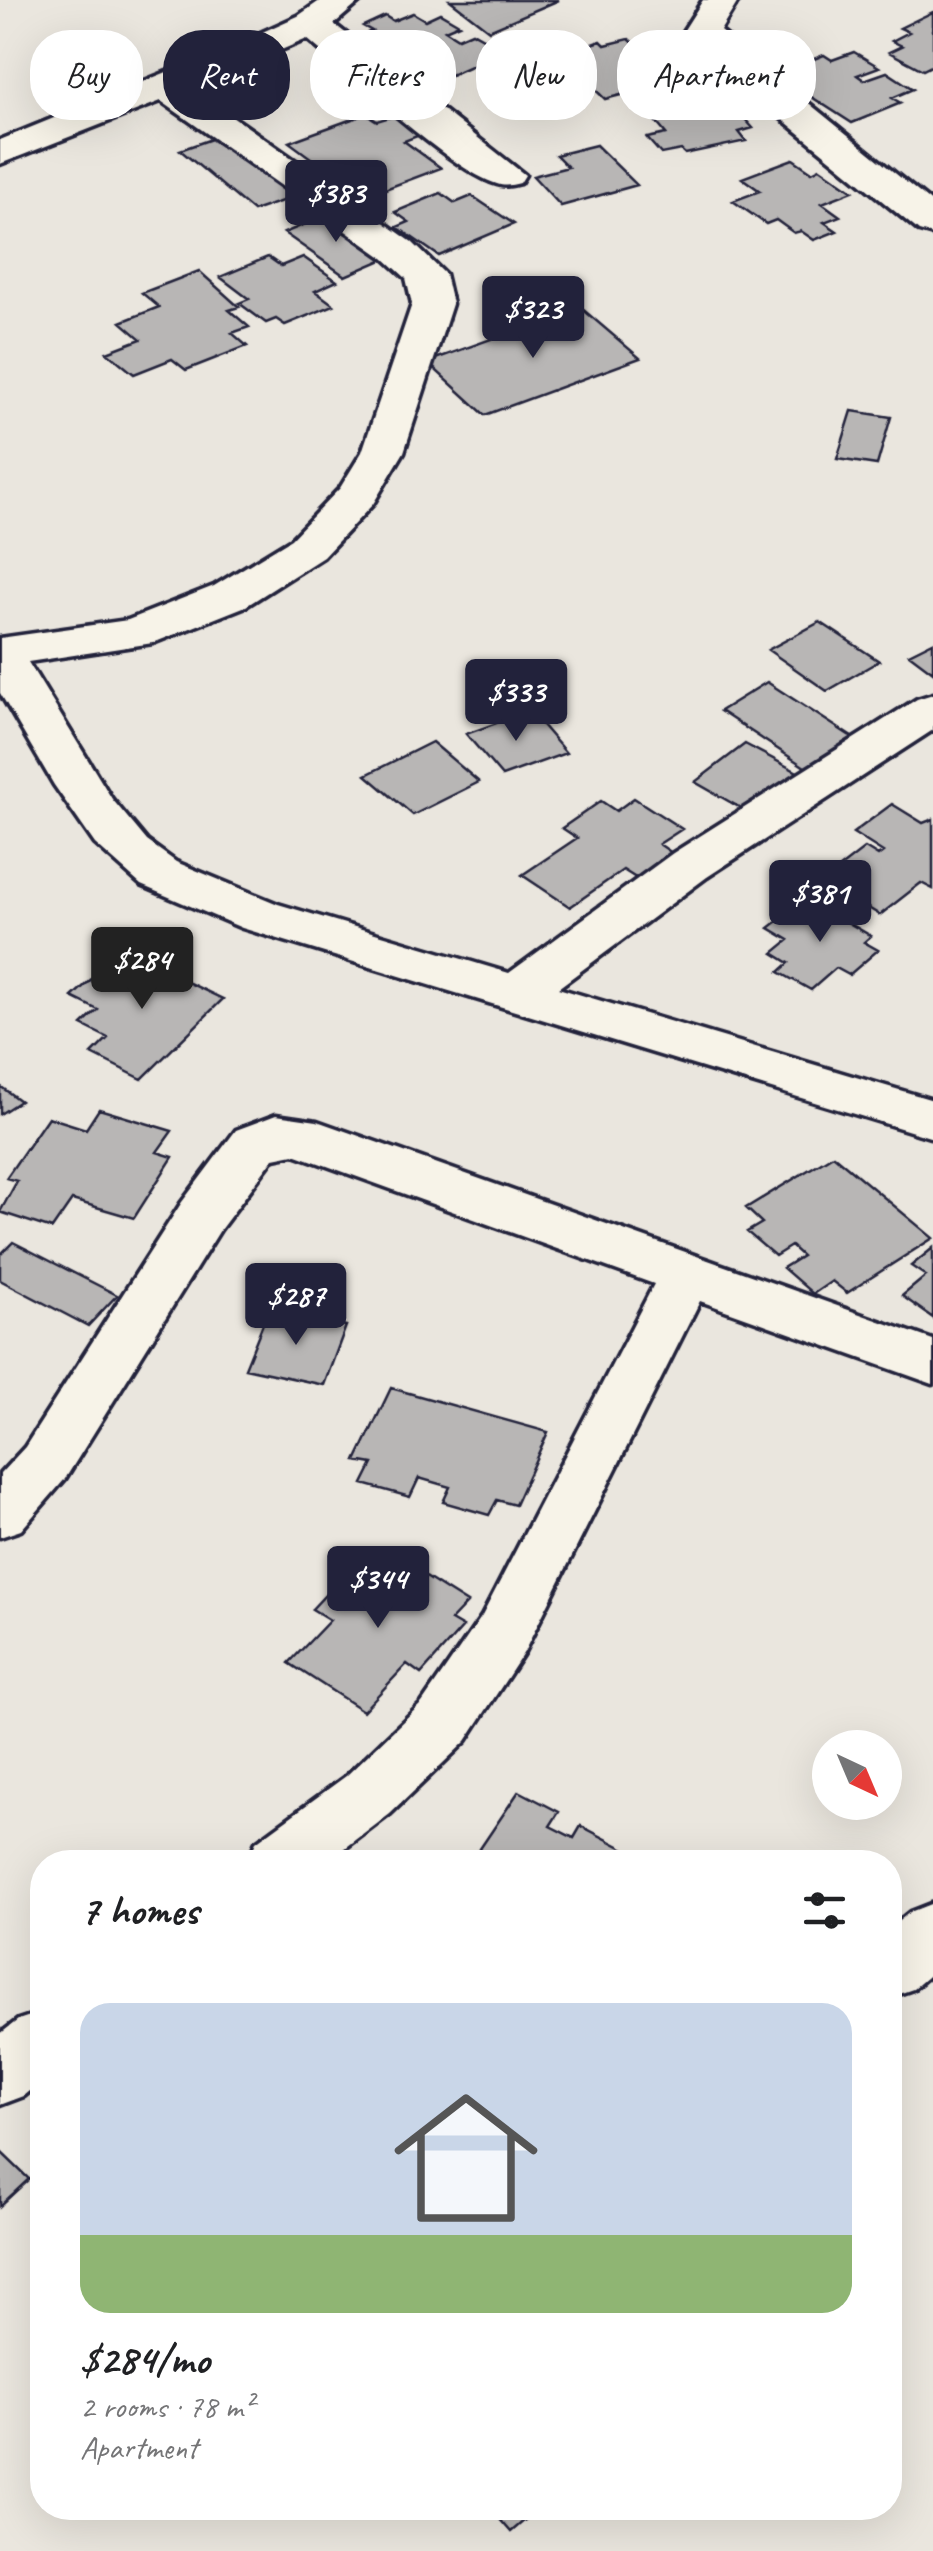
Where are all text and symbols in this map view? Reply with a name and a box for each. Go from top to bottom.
chip: Buy [30,30,143,120]
chip: Rent [163,30,290,120]
chip: Filters [310,30,456,120]
chip: New [476,30,597,120]
chip: Apartment [617,30,816,120]
pin: $383 [277,160,395,245]
text: $383 [307,172,365,213]
pin: $323 [474,276,592,361]
text: $323 [504,288,562,329]
pin: $333 [457,659,575,744]
text: $333 [487,671,545,712]
pin: $381 [761,860,879,945]
text: $381 [791,872,849,913]
pin: $284 [83,927,201,1012]
text: $284 [113,939,171,980]
pin: $287 [237,1263,355,1348]
text: $287 [267,1275,325,1316]
pin: $344 [319,1546,437,1631]
text: $344 [349,1558,407,1599]
north arrow [812,1730,902,1820]
map controls [812,1730,902,1820]
icon: filters [797,1883,852,1938]
text: 7 homes [80,1884,198,1937]
icon: home [376,2068,556,2248]
text: $284/mo [80,2333,209,2386]
text: 2 rooms · 78 m² [80,2386,253,2427]
text: Apartment [80,2427,198,2468]

